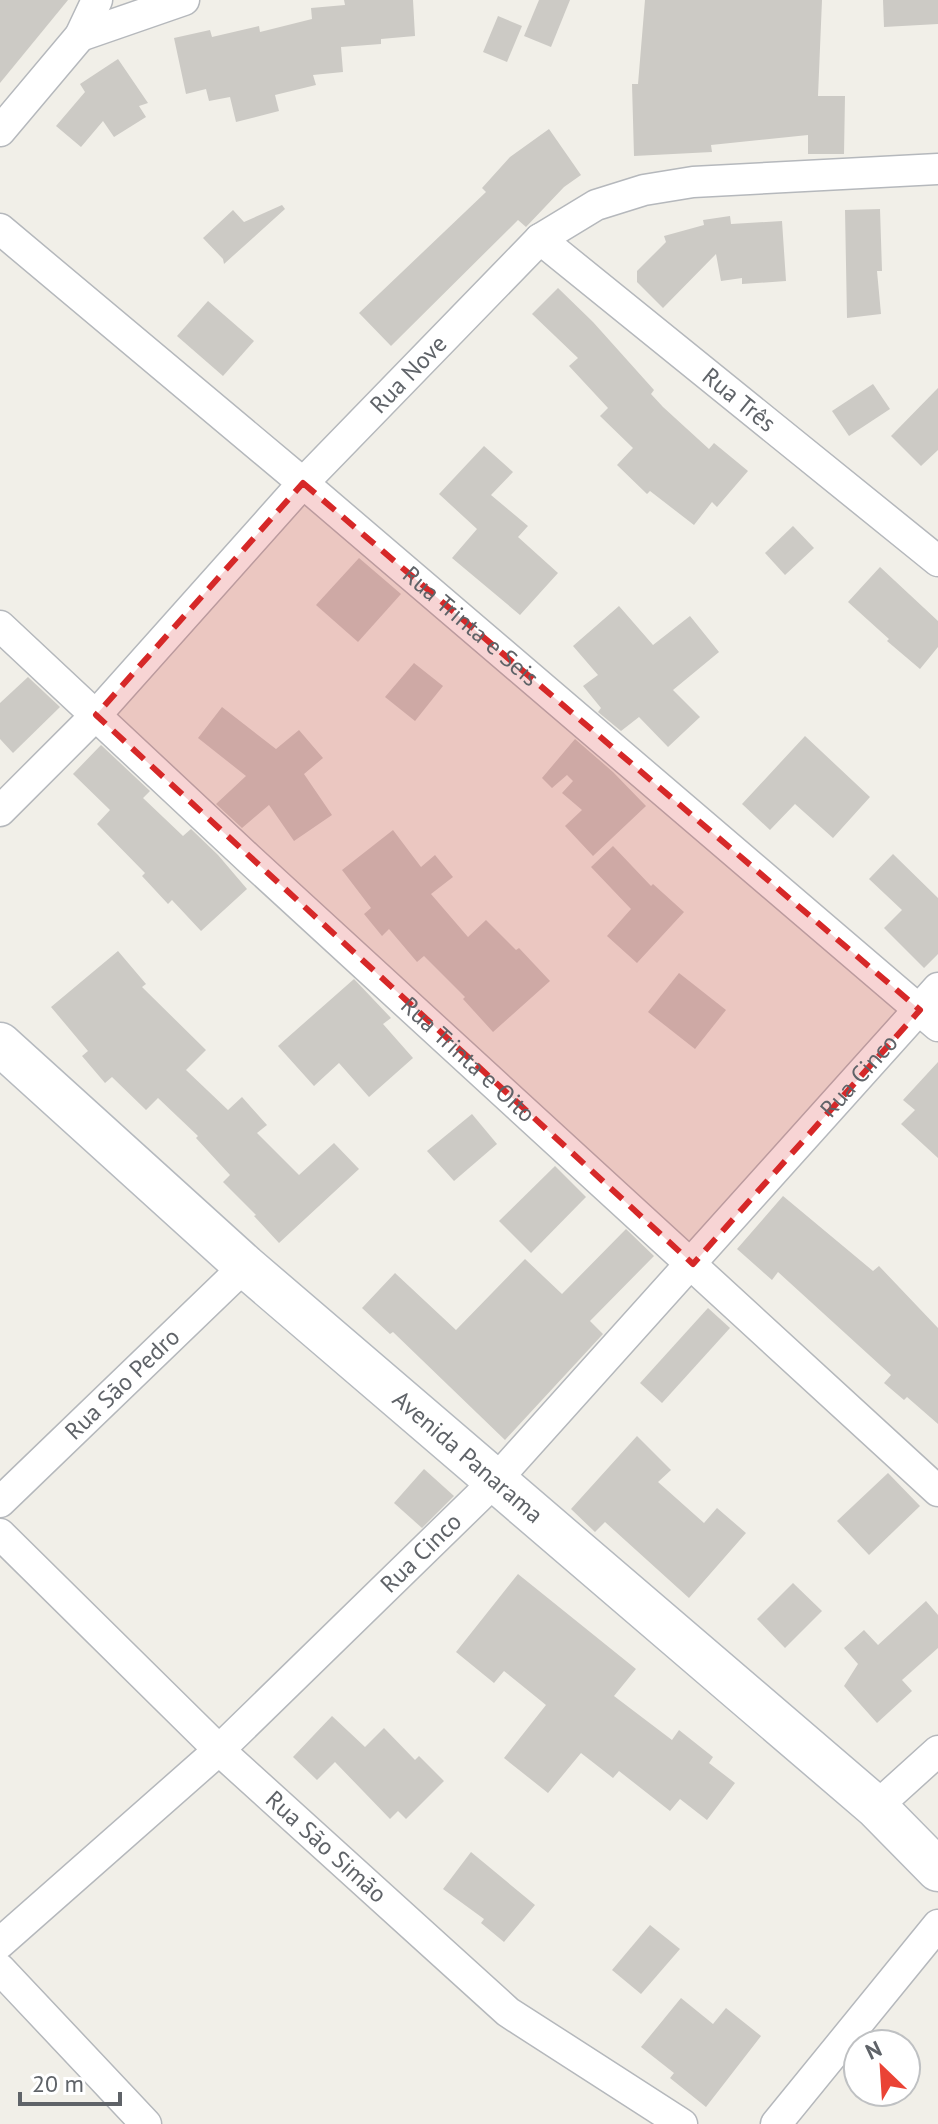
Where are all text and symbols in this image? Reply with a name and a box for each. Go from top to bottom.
street label: Rua Nove [363,328,453,420]
street label: Rua Três [696,361,782,439]
street label: Rua Trinta e Seis [396,559,546,693]
street label: Rua Trinta e Oito [394,990,542,1129]
street label: Rua Cinco [813,1027,904,1124]
street label: Rua São Pedro [58,1321,186,1446]
street label: Avenida Panarama [386,1383,550,1530]
street label: Rua Cinco [373,1506,468,1599]
street label: Rua São Simão [259,1784,393,1909]
north arrow [842,2028,922,2108]
text: N [861,2034,886,2066]
scale bar [20,2056,120,2106]
text: 20 m [32,2068,84,2099]

